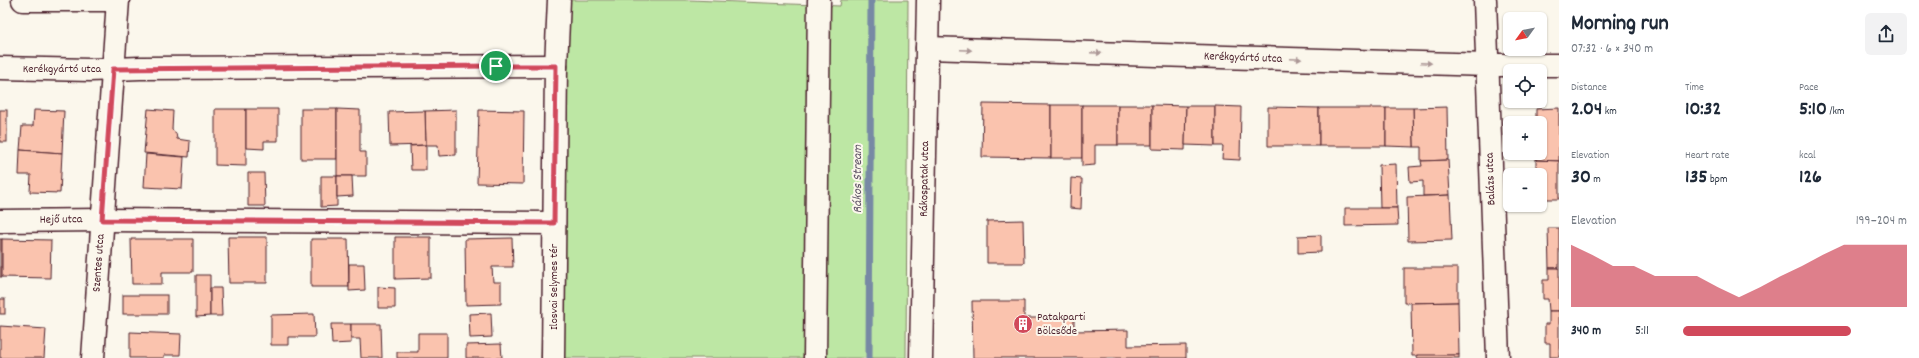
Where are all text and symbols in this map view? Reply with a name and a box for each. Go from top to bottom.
text: Morning run [1571,9,1669,40]
north arrow [1503,12,1547,56]
map controls [1503,12,1547,212]
button: share [1865,13,1907,55]
text: 07:32 · 6 × 340 m [1571,40,1653,59]
one-way arrow [960,46,972,53]
street label: Kerékgyártó utca [1203,48,1283,68]
pin [479,49,513,83]
one-way arrow [1090,50,1102,57]
icon: arrive [485,55,507,77]
one-way arrow [1290,56,1303,62]
one-way arrow [1420,60,1433,66]
street label: Kerékgyártó utca [23,61,102,78]
button: locate [1503,64,1547,108]
text: Distance [1571,80,1607,96]
text: Time [1685,80,1704,96]
text: Pace [1799,80,1818,96]
text: 2.04 [1571,96,1602,124]
text: 10:32 [1685,96,1721,124]
text: 5:10 [1799,96,1827,124]
text: km [1602,104,1617,120]
text: /km [1827,104,1845,120]
button: + [1503,116,1547,160]
street label: Rákospatak utca [916,140,934,217]
water label: Rákos Stream [849,144,868,213]
text: Elevation [1571,148,1609,164]
text: Heart rate [1685,148,1729,164]
text: kcal [1799,148,1816,164]
street label: Balázs utca [1482,152,1500,206]
text: 30 [1571,164,1591,192]
text: 135 [1685,164,1708,192]
text: 126 [1799,164,1822,192]
button: − [1503,168,1547,212]
text: m [1591,172,1601,188]
text: bpm [1708,172,1727,188]
street label: Hejő utca [39,211,83,229]
text: Elevation [1571,212,1616,231]
text: 199–204 m [1856,212,1907,231]
street label: Szentes utca [88,233,110,293]
street label: Ilosvai Selymes tér [546,243,563,330]
place label: Patakparti Bölcsőde [1037,309,1085,340]
building icon: Patakparti Bölcsőde [1012,313,1034,335]
text: 340 m [1571,322,1601,341]
text: 5:11 [1635,322,1649,341]

